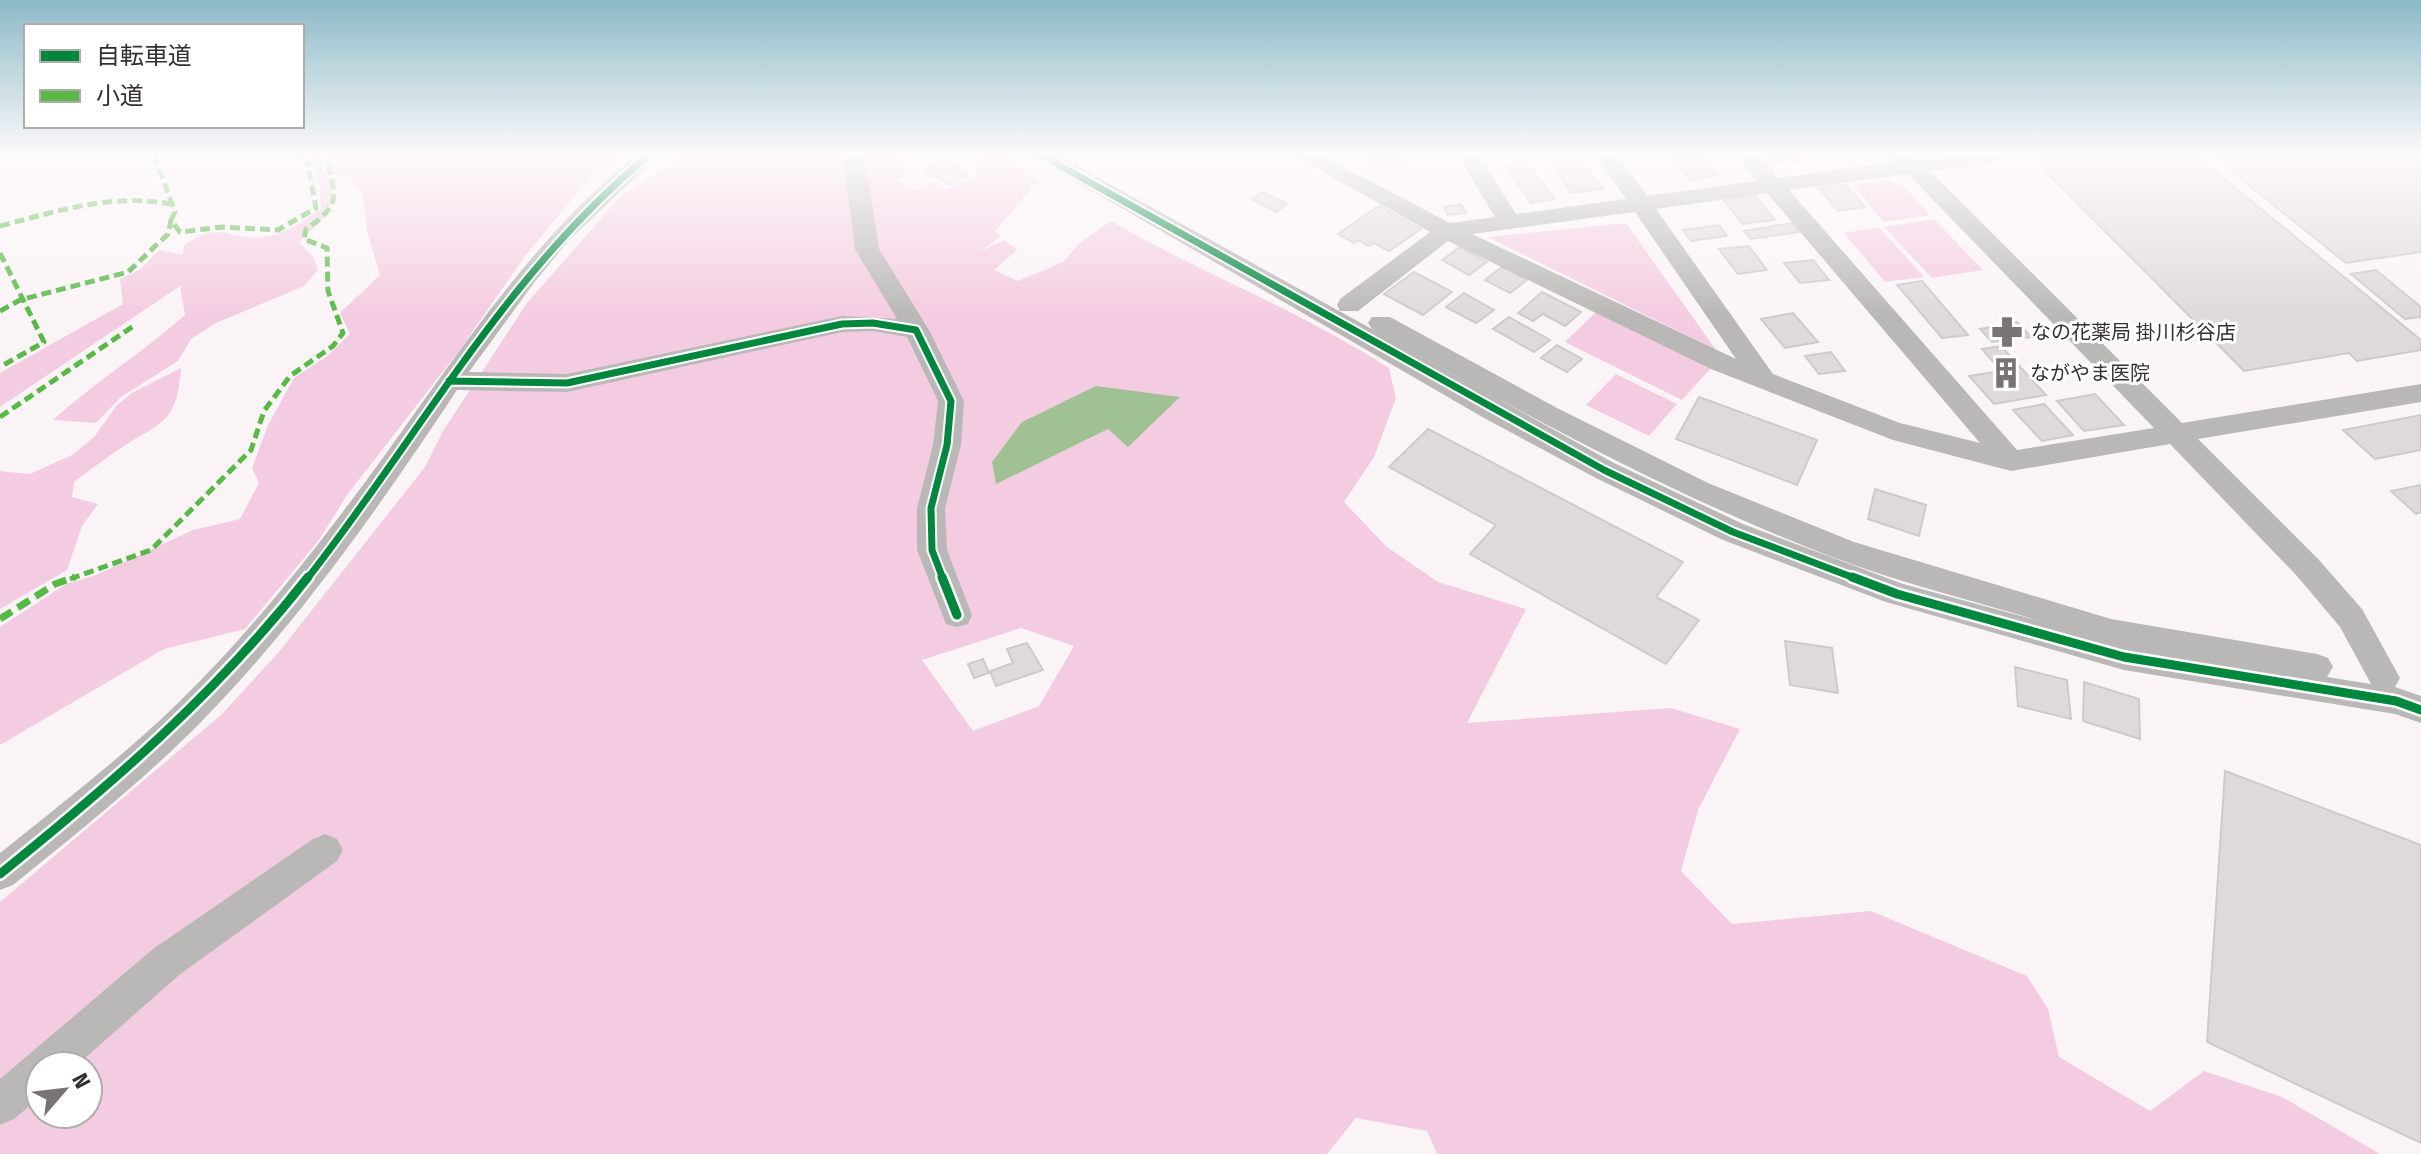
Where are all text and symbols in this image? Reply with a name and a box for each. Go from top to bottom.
legend [24,24,304,128]
text: 自転車道 [96,42,192,70]
text: 小道 [96,82,144,110]
pharmacy icon: なの花薬局 掛川杉谷店 [1990,315,2024,349]
place label: なの花薬局 掛川杉谷店 [2031,320,2236,344]
building icon: ながやま医院 [1989,356,2023,390]
place label: ながやま医院 [2030,361,2150,385]
north arrow [24,1050,104,1130]
text: N [66,1069,96,1093]

